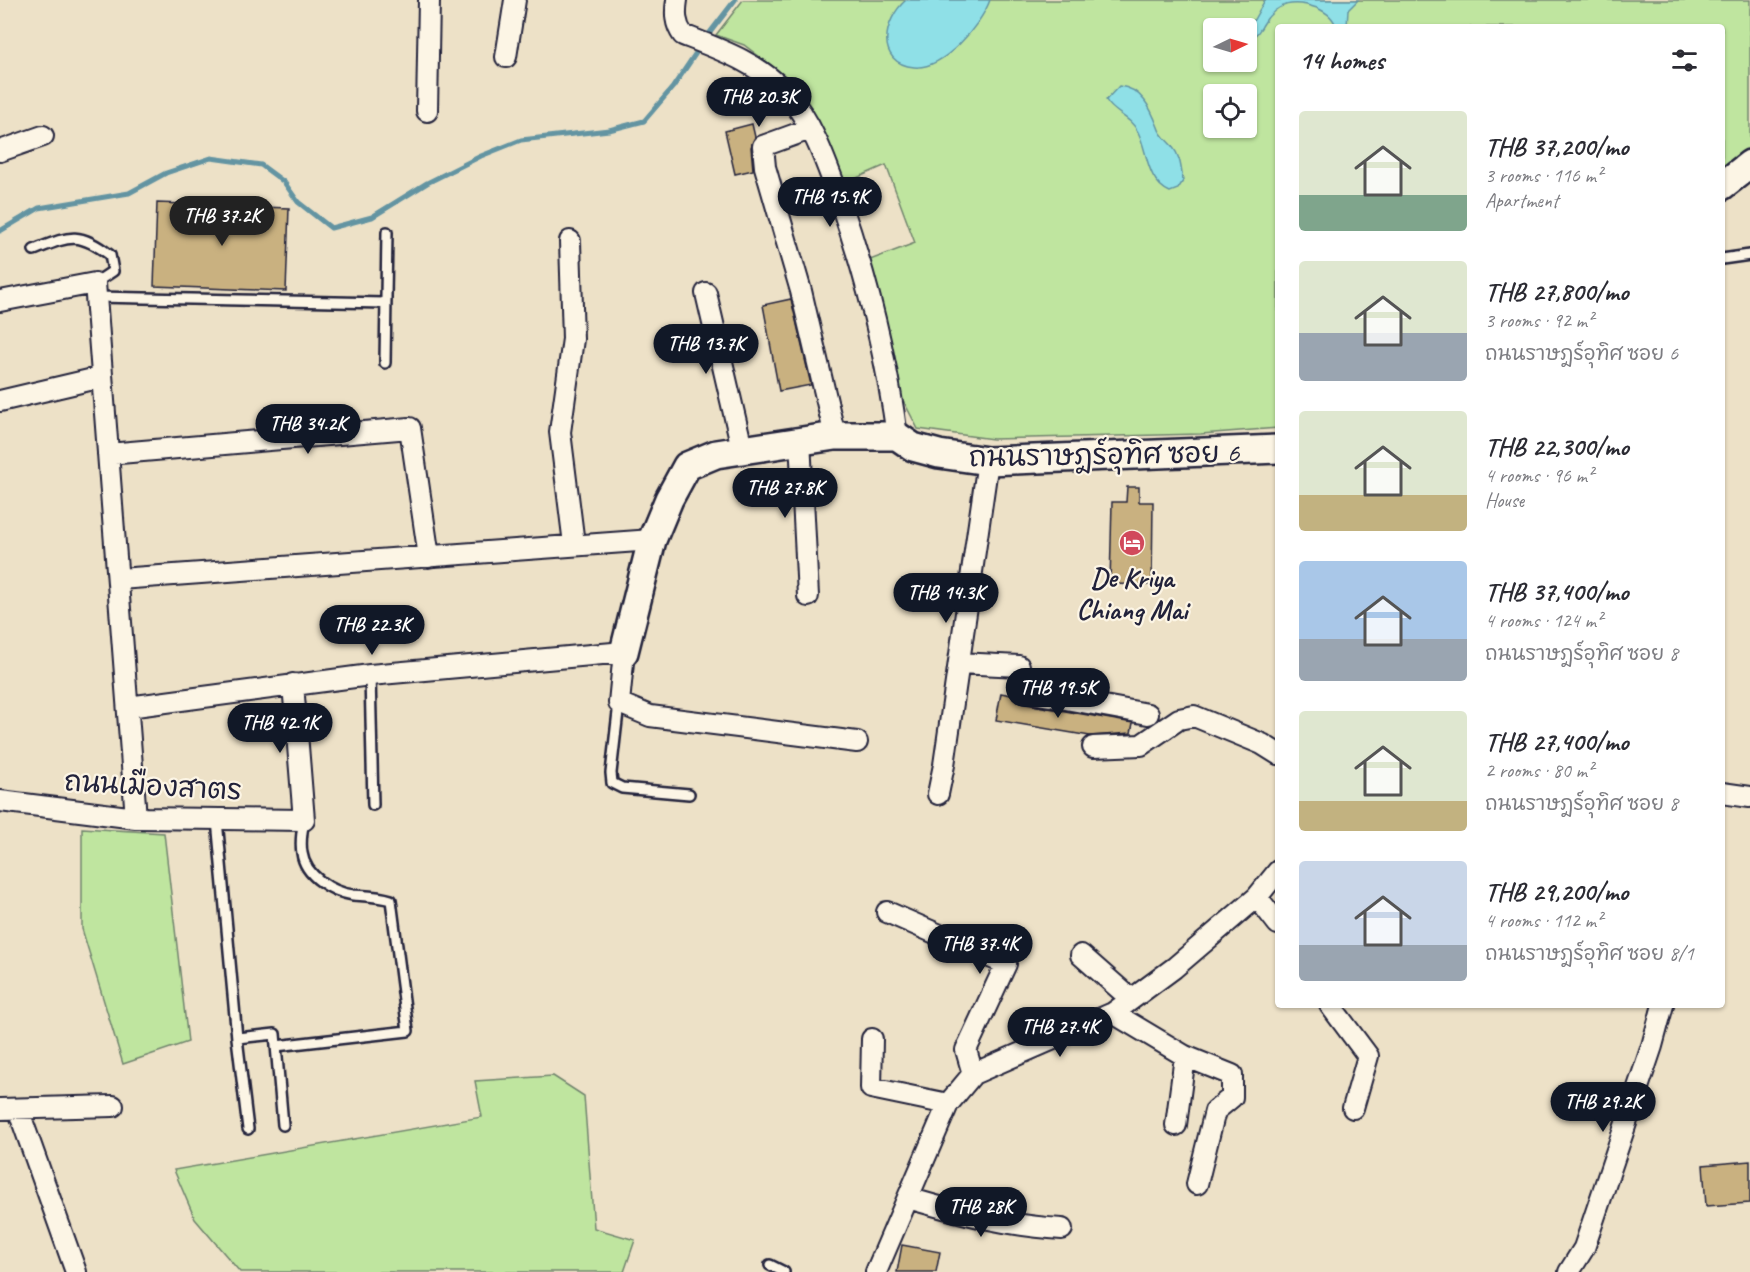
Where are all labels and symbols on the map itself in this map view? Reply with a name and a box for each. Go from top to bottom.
north arrow [1203,18,1257,72]
pin: THB 20.3K [690,77,828,128]
pin: THB 15.9K [761,177,899,228]
pin: THB 37.2K [153,196,291,247]
pin: THB 13.7K [637,324,775,375]
pin: THB 34.2K [239,404,377,455]
street label: ถนนราษฎร์อุทิศ ซอย 6 [969,433,1241,477]
pin: THB 27.8K [716,468,854,519]
hotel icon: De Kriya Chiang Mai [1117,528,1147,558]
place label: De Kriya Chiang Mai [1076,560,1191,627]
pin: THB 14.3K [877,573,1015,624]
pin: THB 22.3K [303,605,441,656]
pin: THB 19.5K [989,668,1127,719]
pin: THB 42.1K [211,703,349,754]
street label: ถนนเมืองสาตร [63,762,243,808]
pin: THB 37.4K [911,924,1049,975]
pin: THB 27.4K [991,1007,1129,1058]
pin: THB 29.2K [1534,1082,1672,1133]
pin: THB 28K [926,1187,1036,1238]

